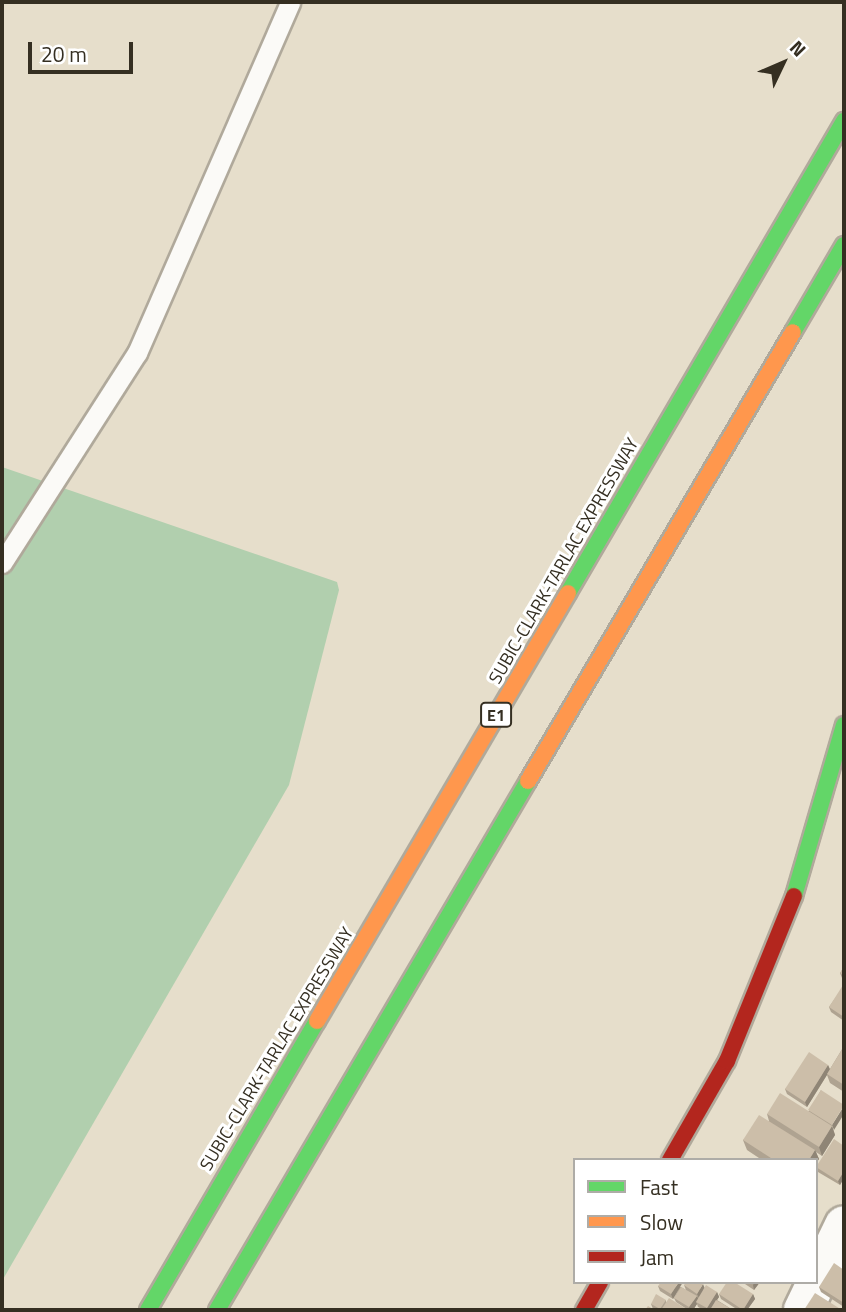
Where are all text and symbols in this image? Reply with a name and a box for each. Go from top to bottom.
scale bar [32,28,136,72]
north arrow [748,28,818,98]
text: N [783,33,813,63]
text: 20 m [41,38,87,70]
street label: SUBIC-CLARK-TARLAC EXPRESSWAY [485,434,643,688]
road number: E1 [478,702,514,728]
street label: SUBIC-CLARK-TARLAC EXPRESSWAY [196,923,358,1175]
legend [573,1158,818,1284]
text: Fast [640,1171,678,1203]
text: Slow [640,1206,683,1238]
text: Jam [640,1241,674,1273]

